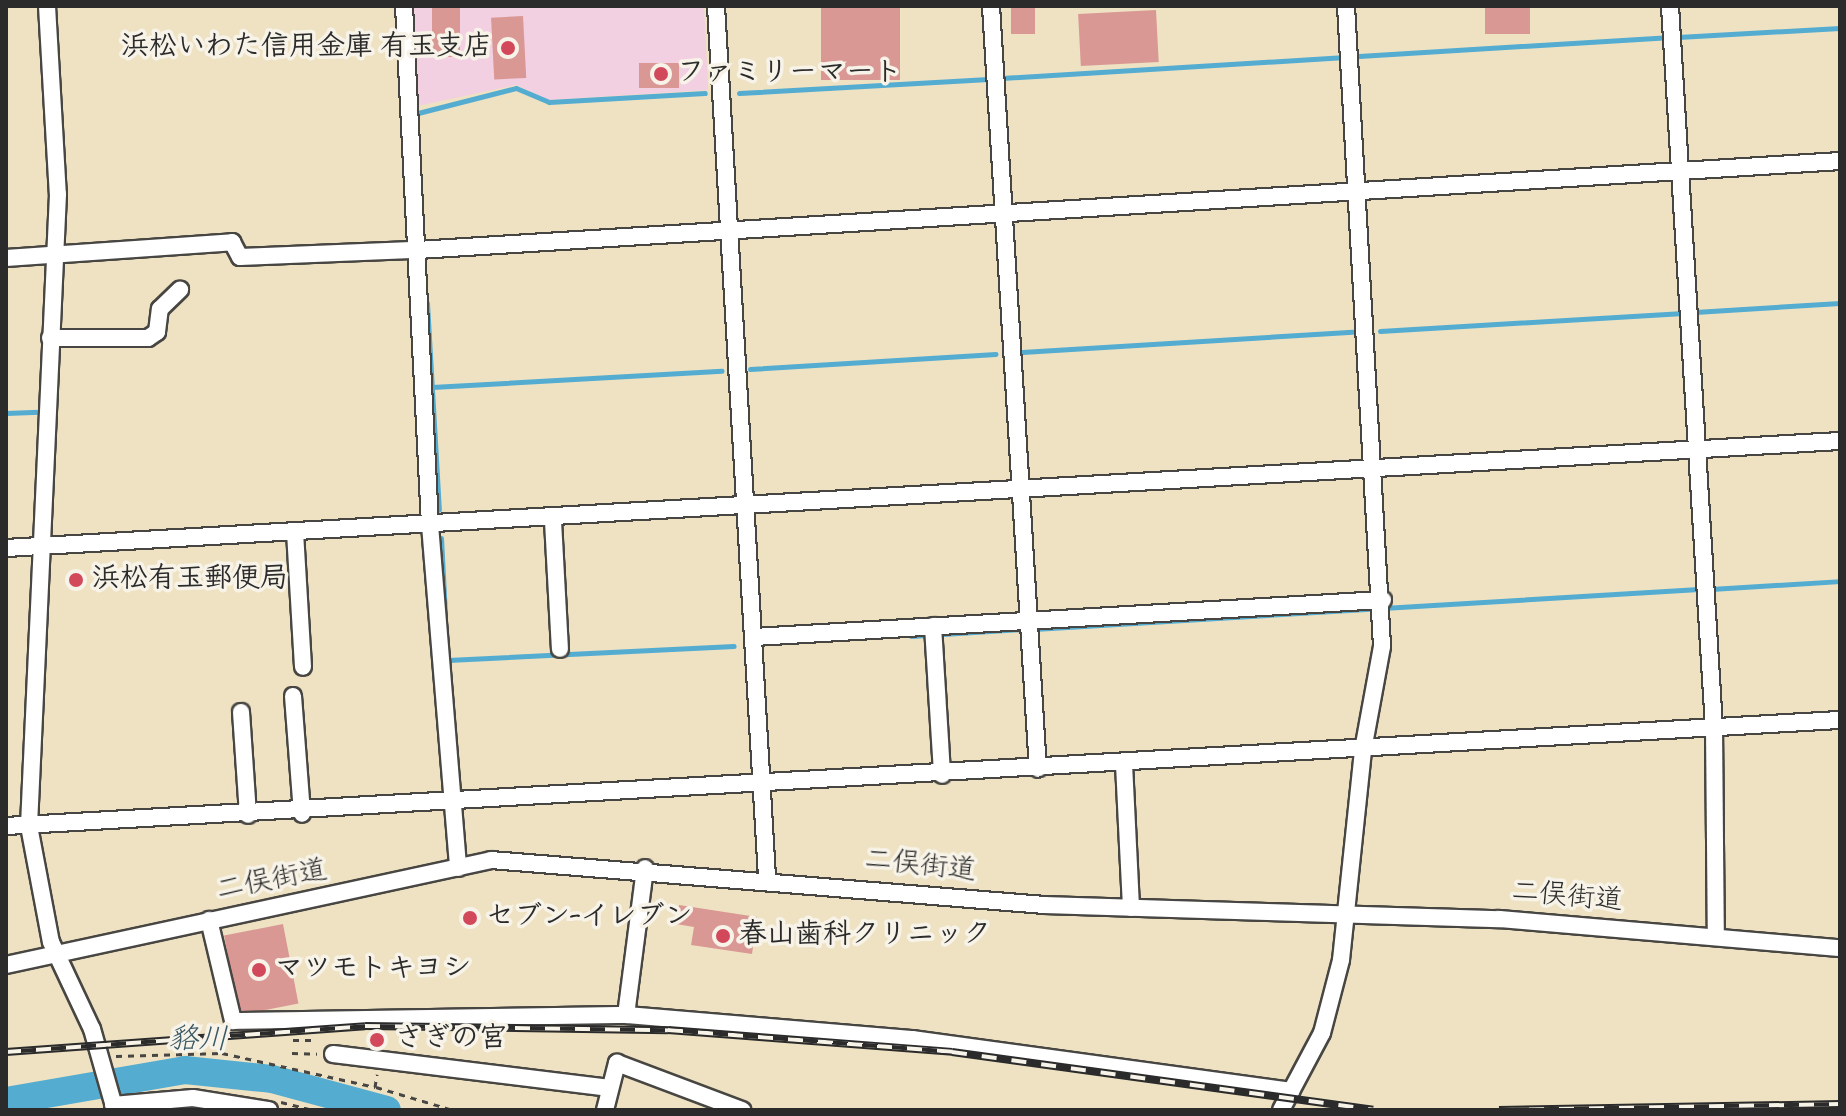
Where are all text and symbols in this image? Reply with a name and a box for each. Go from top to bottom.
place label: 浜松いわた信用金庫 有玉支店 [121,31,492,65]
marker: 浜松いわた信用金庫 有玉支店 [499,39,517,57]
place label: ファミリーマート [677,57,901,91]
marker: ファミリーマート [652,65,670,83]
place label: 浜松有玉郵便局 [92,563,288,597]
marker: 浜松有玉郵便局 [67,571,85,589]
street label: 二俣街道 [863,844,977,890]
street label: 二俣街道 [214,855,330,909]
street label: 二俣街道 [1510,876,1624,920]
place label: セブン-イレブン [486,901,692,935]
marker: セブン-イレブン [461,909,479,927]
place label: 春山歯科クリニック [739,919,991,953]
marker: 春山歯科クリニック [714,927,732,945]
place label: マツモトキヨシ [275,953,471,987]
marker: マツモトキヨシ [250,961,268,979]
water label: 貉川 [168,1022,228,1060]
place label: さぎの宮 [395,1023,507,1057]
marker: さぎの宮 [366,1029,388,1051]

